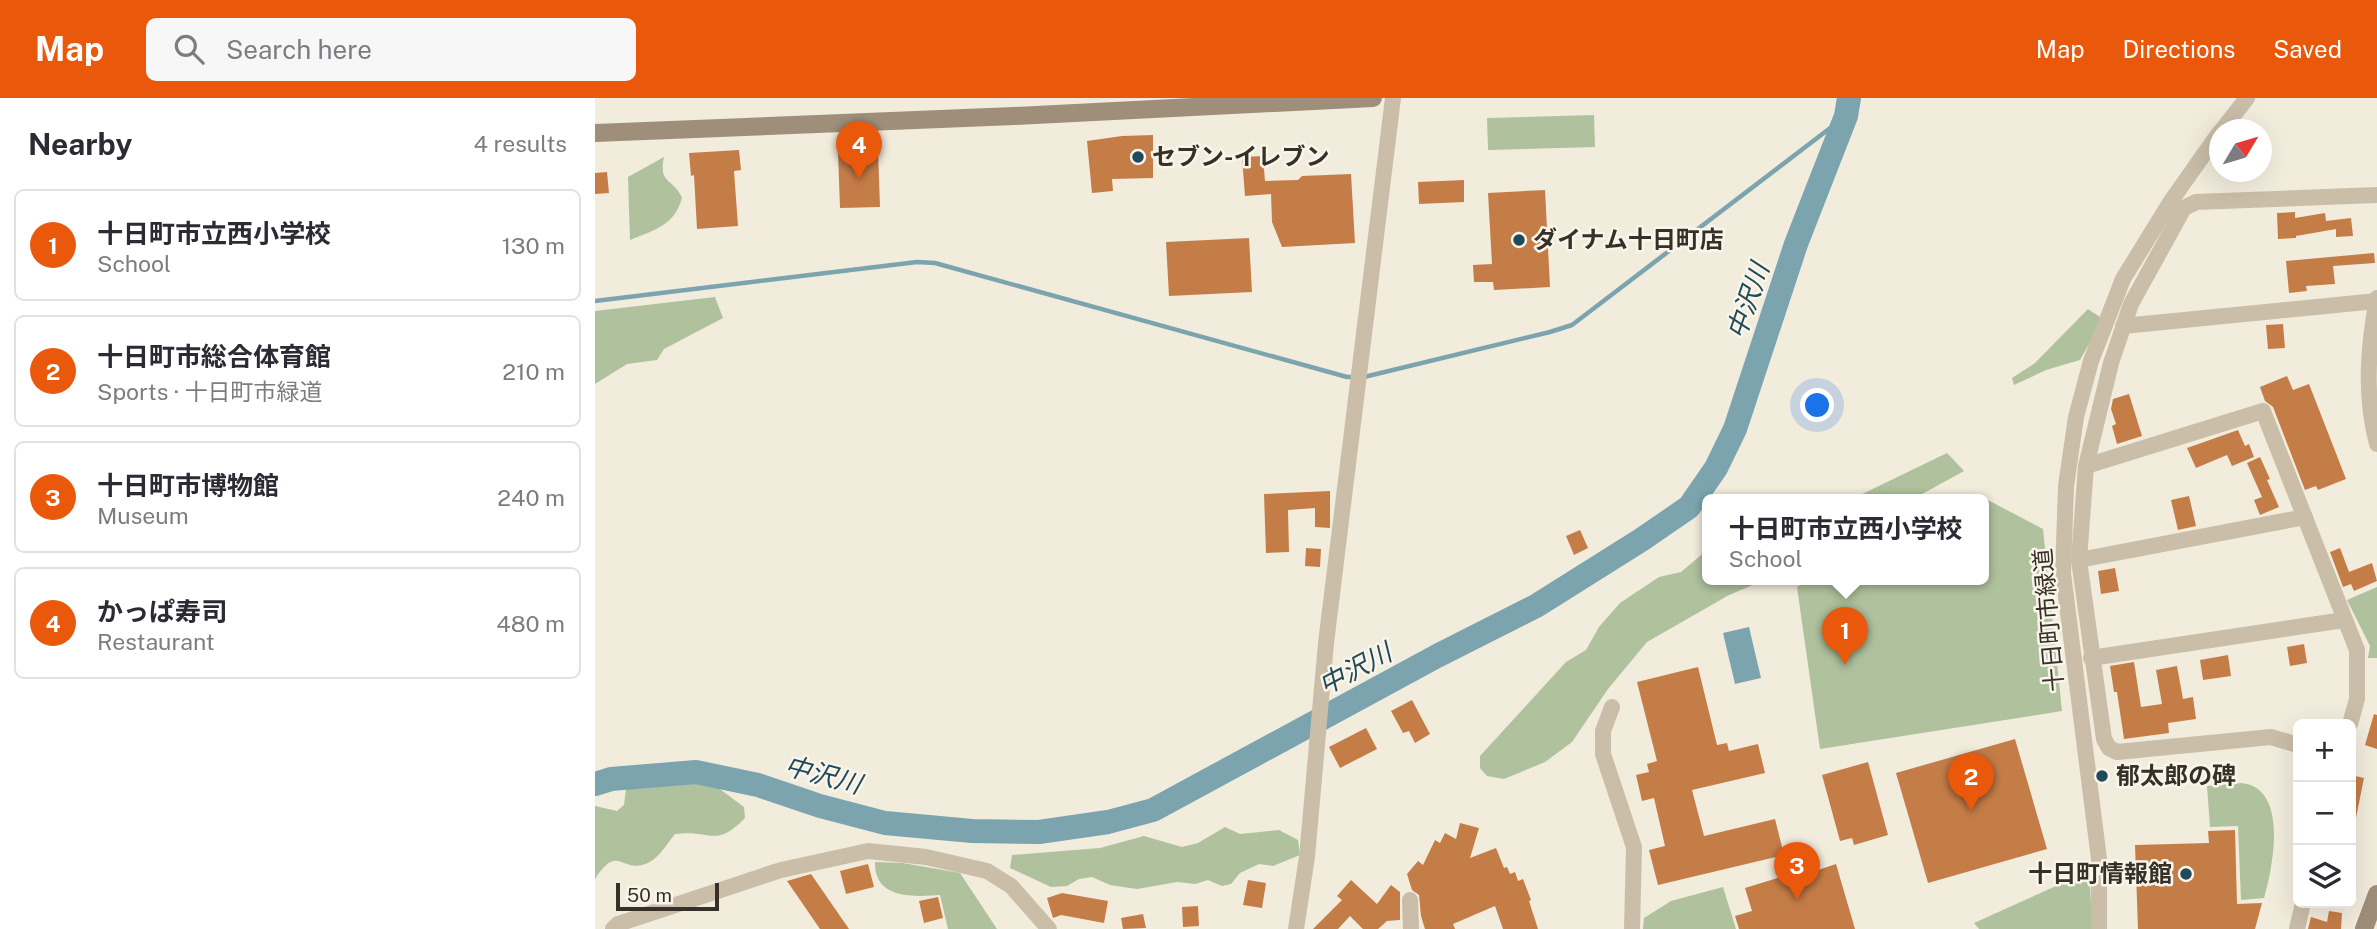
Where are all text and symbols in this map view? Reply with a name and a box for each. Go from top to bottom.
search box [146,18,636,81]
text: Map [35,30,104,68]
icon: search [170,30,208,68]
text: Search here [226,34,372,65]
text: Map [2036,35,2085,63]
text: Directions [2123,35,2235,63]
text: Saved [2273,35,2342,63]
north arrow [2209,119,2272,182]
pin: 4 [836,121,882,179]
text: Nearby [28,126,132,162]
text: 4 results [473,130,567,157]
place label: セブン-イレブン [1152,142,1329,170]
marker: セブン-イレブン [1130,149,1146,165]
text: 十日町市立西小学校 [97,218,331,249]
place label: ダイナム十日町店 [1533,225,1724,253]
text: 1 [48,232,58,259]
text: 130 m [502,232,565,259]
marker: ダイナム十日町店 [1511,232,1527,248]
text: School [97,250,171,277]
water label: 中沢川 [1720,256,1776,343]
text: 十日町市総合体育館 [97,341,331,372]
text: 2 [46,358,60,385]
text: 210 m [502,358,565,385]
text: Sports · 十日町市緑道 [97,378,323,405]
your location [1800,388,1834,422]
text: 十日町市博物館 [97,470,279,501]
text: 3 [45,484,61,511]
text: 240 m [497,484,565,511]
popup [1702,494,1989,585]
text: Museum [97,502,189,529]
text: 十日町市立西小学校 [1728,513,1963,544]
text: School [1728,545,1802,572]
street label: 十日町市緑道 [2028,547,2068,693]
text: かっぱ寿司 [97,596,227,627]
pin: 1 [1822,607,1868,665]
text: 4 [45,610,61,637]
text: 480 m [496,610,565,637]
text: Restaurant [97,628,215,655]
water label: 中沢川 [1313,635,1399,701]
map controls [2293,719,2356,908]
button: + [2293,719,2356,782]
water label: 中沢川 [781,749,868,800]
pin: 2 [1948,753,1994,811]
place label: 郁太郎の碑 [2116,761,2236,789]
marker: 郁太郎の碑 [2094,768,2110,784]
button: − [2293,782,2356,845]
pin: 3 [1774,842,1820,900]
button: layers [2293,845,2356,908]
place label: 十日町情報館 [2028,859,2172,887]
marker: 十日町情報館 [2178,866,2194,882]
scale bar [616,880,719,912]
text: 50 m [627,884,672,906]

